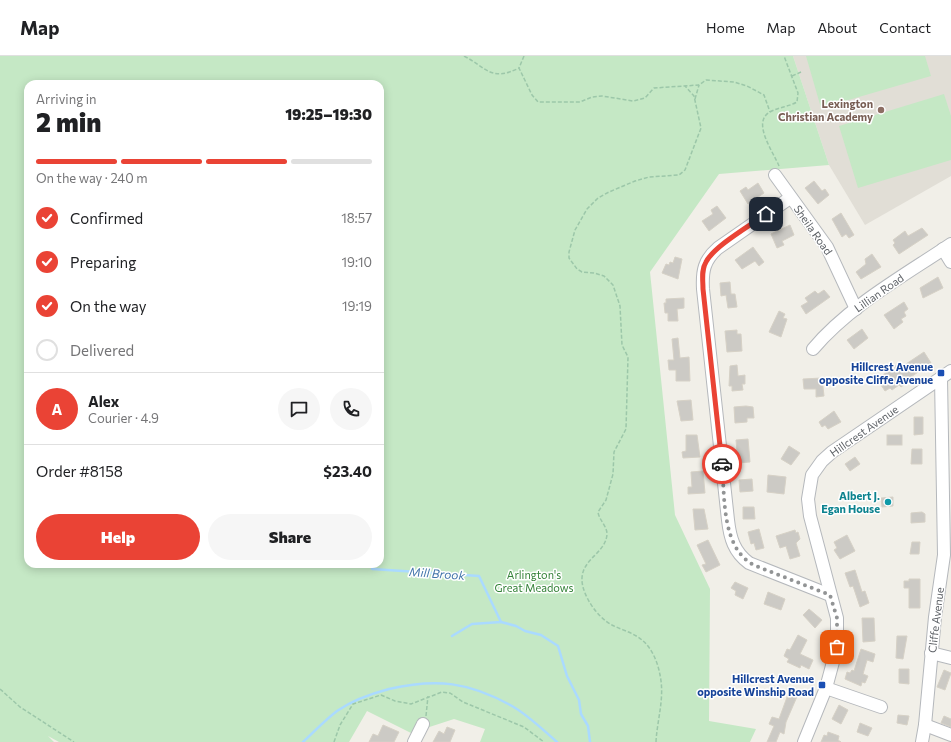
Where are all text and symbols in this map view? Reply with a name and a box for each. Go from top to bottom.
text: Map [20,16,59,39]
text: Home [706,19,745,36]
text: Map [767,19,795,36]
text: About [817,19,857,36]
text: Contact [879,19,931,36]
text: Arriving in [36,91,96,107]
place label: Lexington Christian Academy [778,97,873,123]
text: 19:25–19:30 [285,105,372,123]
marker: Lexington Christian Academy [876,105,886,115]
text: 2 min [36,106,101,137]
text: On the way · 240 m [36,170,148,186]
pin [749,197,783,231]
street label: Sheila Road [792,202,835,257]
icon: home [755,203,777,225]
icon: check [36,207,58,229]
text: Confirmed [70,209,143,227]
text: 18:57 [341,210,372,226]
icon: check [36,251,58,273]
text: Preparing [70,253,136,271]
text: 19:10 [341,254,372,270]
street label: Lillian Road [851,271,906,314]
icon: check [36,295,58,317]
text: On the way [70,297,147,315]
text: 19:19 [342,298,372,314]
text: Delivered [70,341,134,359]
place label: Hillcrest Avenue opposite Cliffe Avenue [819,360,933,386]
marker: Hillcrest Avenue opposite Cliffe Avenue [936,368,946,378]
button: chat [278,388,320,430]
button: phone [330,388,372,430]
text: Alex [88,392,119,410]
text: A [52,400,62,418]
street label: Hillcrest Avenue [827,402,901,459]
text: Courier · 4.9 [88,410,159,426]
courier [702,444,742,484]
icon: car [711,453,733,475]
text: Order #8158 [36,462,123,480]
text: $23.40 [323,462,372,480]
place label: Albert J. Egan House [821,489,880,515]
marker: Albert J. Egan House [883,497,893,507]
button: Help [36,514,200,560]
button: Share [208,514,372,560]
water label: Mill Brook [409,564,466,582]
park label: Arlington's Great Meadows [494,568,574,594]
street label: Cliffe Avenue [925,586,946,653]
pin [820,630,854,664]
icon: bag [826,636,848,658]
place label: Hillcrest Avenue opposite Winship Road [697,672,814,698]
marker: Hillcrest Avenue opposite Winship Road [817,680,827,690]

